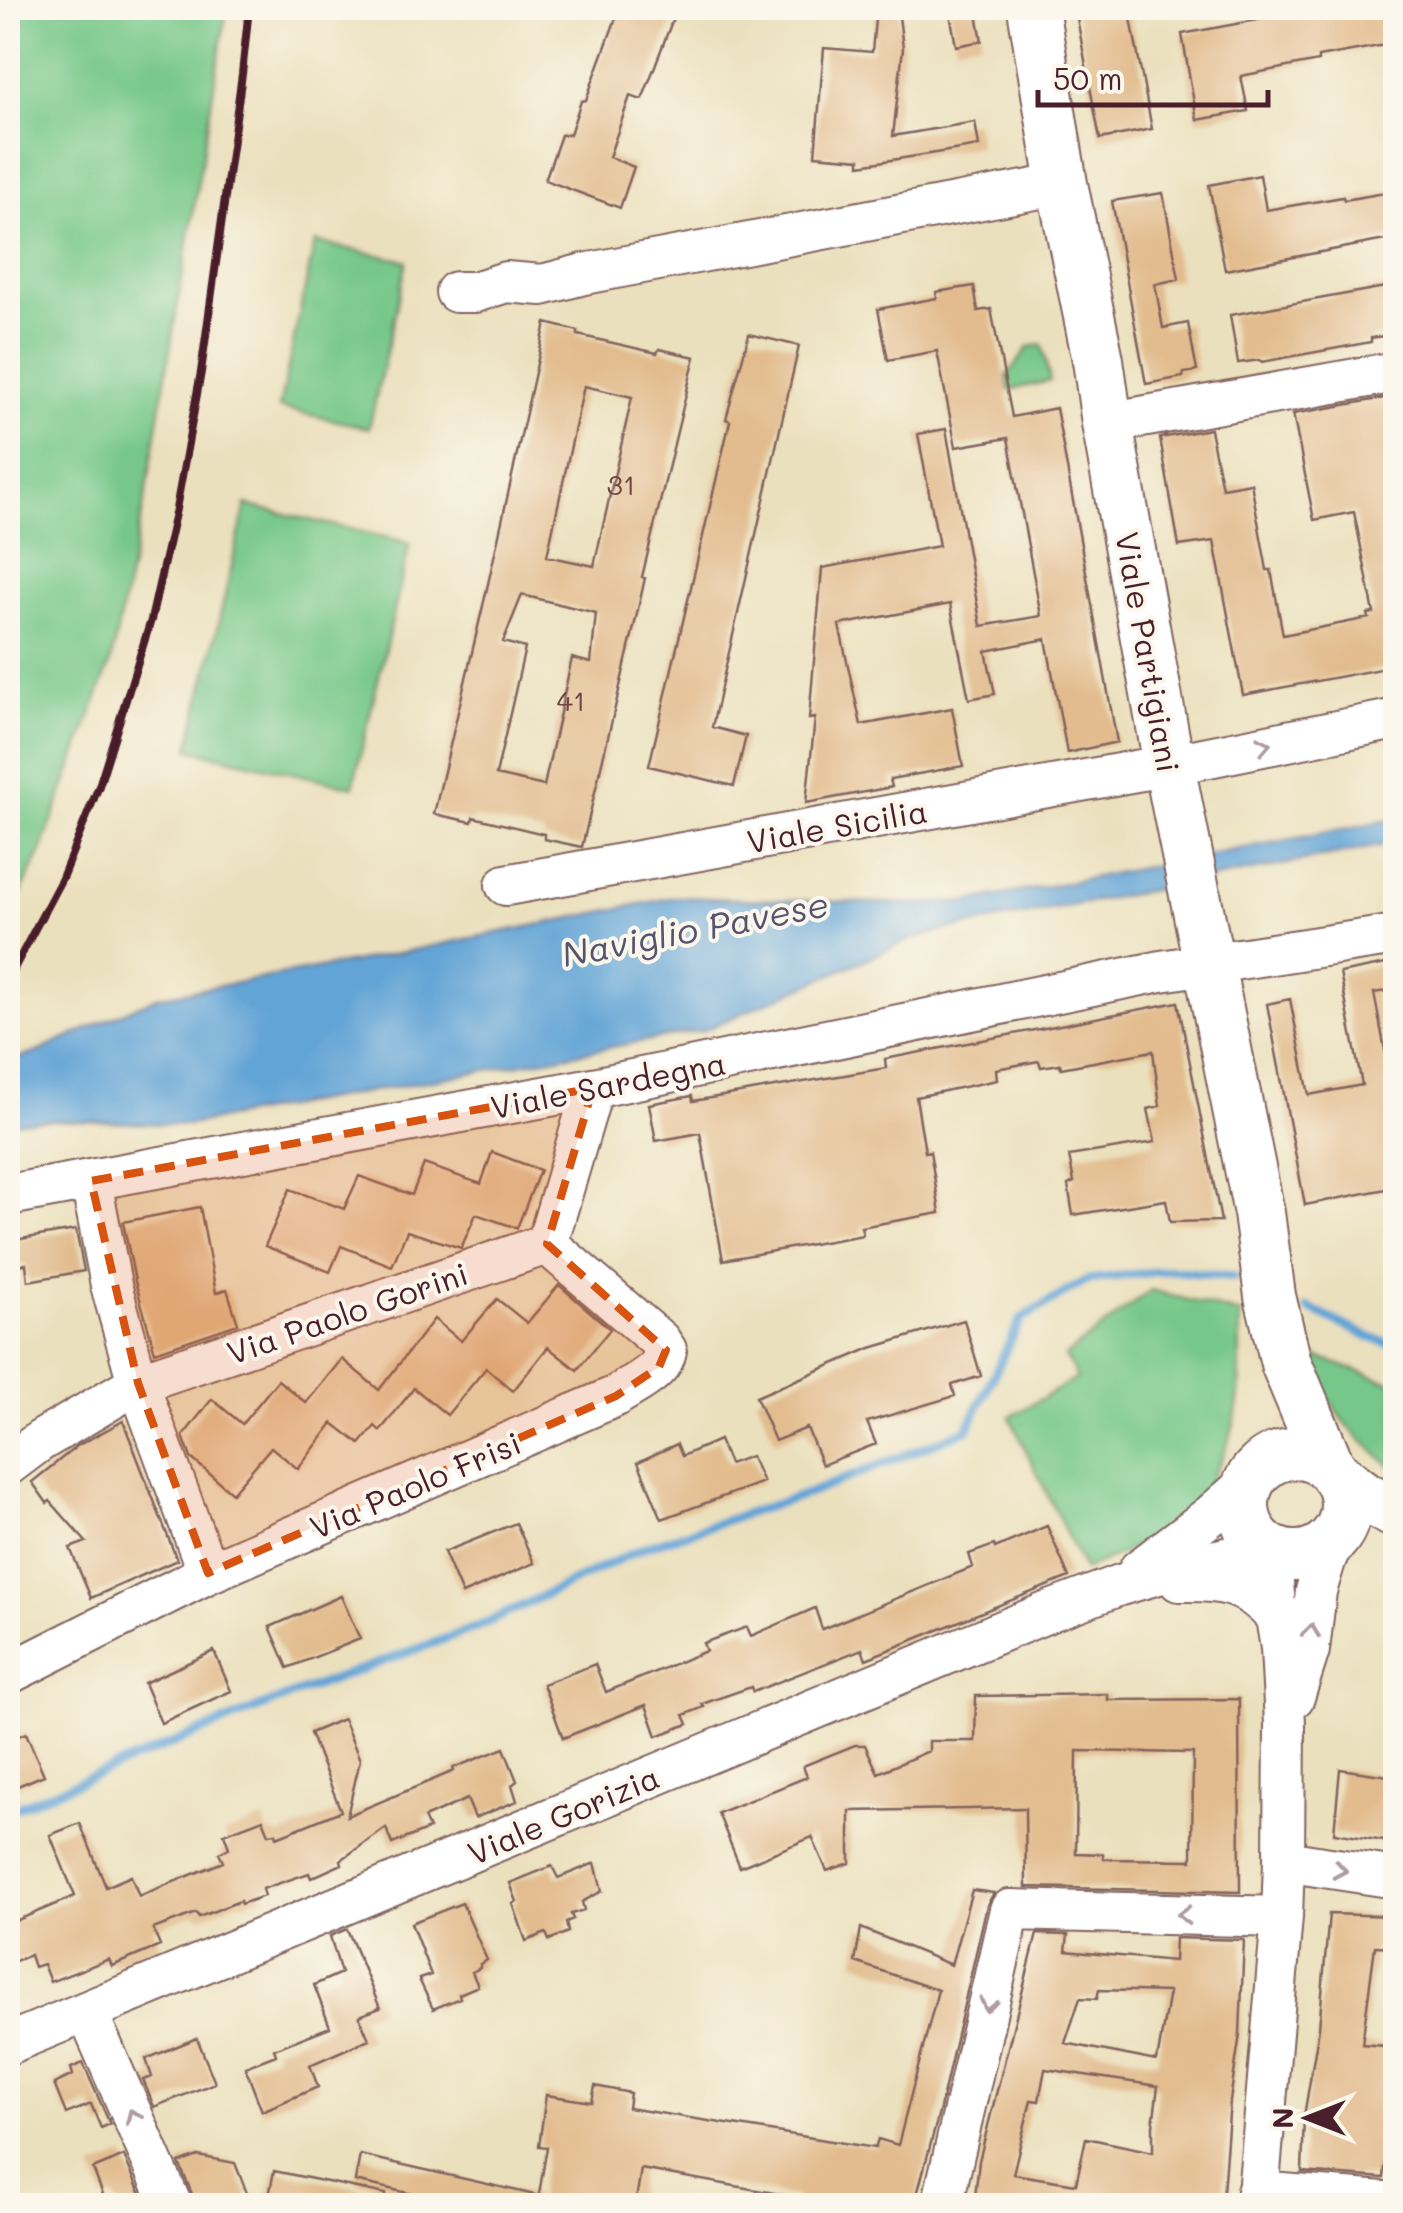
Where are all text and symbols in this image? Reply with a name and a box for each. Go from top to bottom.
scale bar [1038,45,1268,107]
text: 50 m [1053,58,1123,98]
house number: 31 [607,466,635,502]
street label: Viale Partigiani [1107,528,1191,776]
house number: 41 [557,682,585,718]
one-way arrow [1256,735,1272,756]
street label: Viale Sicilia [743,788,931,862]
water label: Naviglio Pavese [558,880,832,976]
street label: Viale Sardegna [487,1041,729,1127]
street label: Via Paolo Gorini [221,1251,473,1373]
street label: Via Paolo Frisi [303,1421,527,1547]
one-way arrow [1300,1622,1321,1638]
street label: Viale Gorizia [461,1755,665,1873]
one-way arrow [1331,1858,1348,1879]
one-way arrow [1176,1904,1192,1925]
one-way arrow [979,1996,1000,2013]
north arrow [1258,2068,1358,2168]
text: N [1264,2107,1300,2129]
one-way arrow [125,2108,145,2126]

